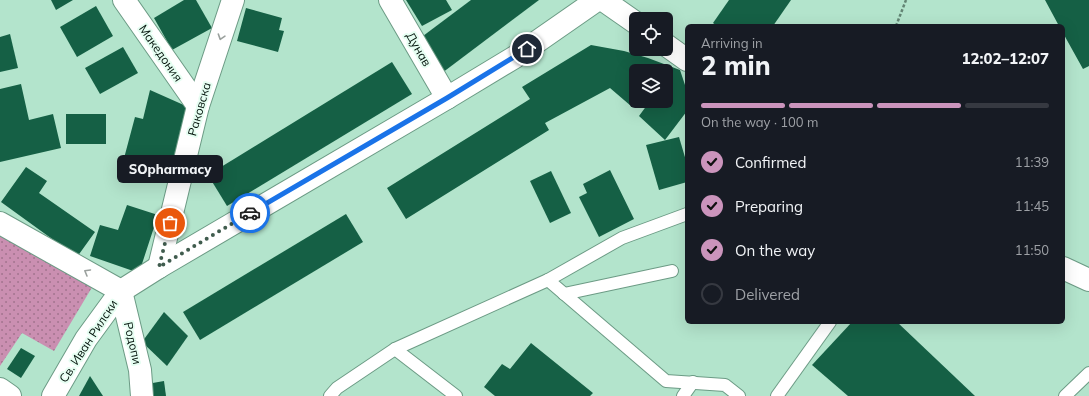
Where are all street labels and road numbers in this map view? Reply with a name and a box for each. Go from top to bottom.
street label: Македония [136,22,186,84]
street label: Дунав [403,29,435,69]
street label: Раковска [184,81,214,137]
street label: Св. Иван Рилски [56,297,120,385]
street label: Родопи [121,320,145,366]

